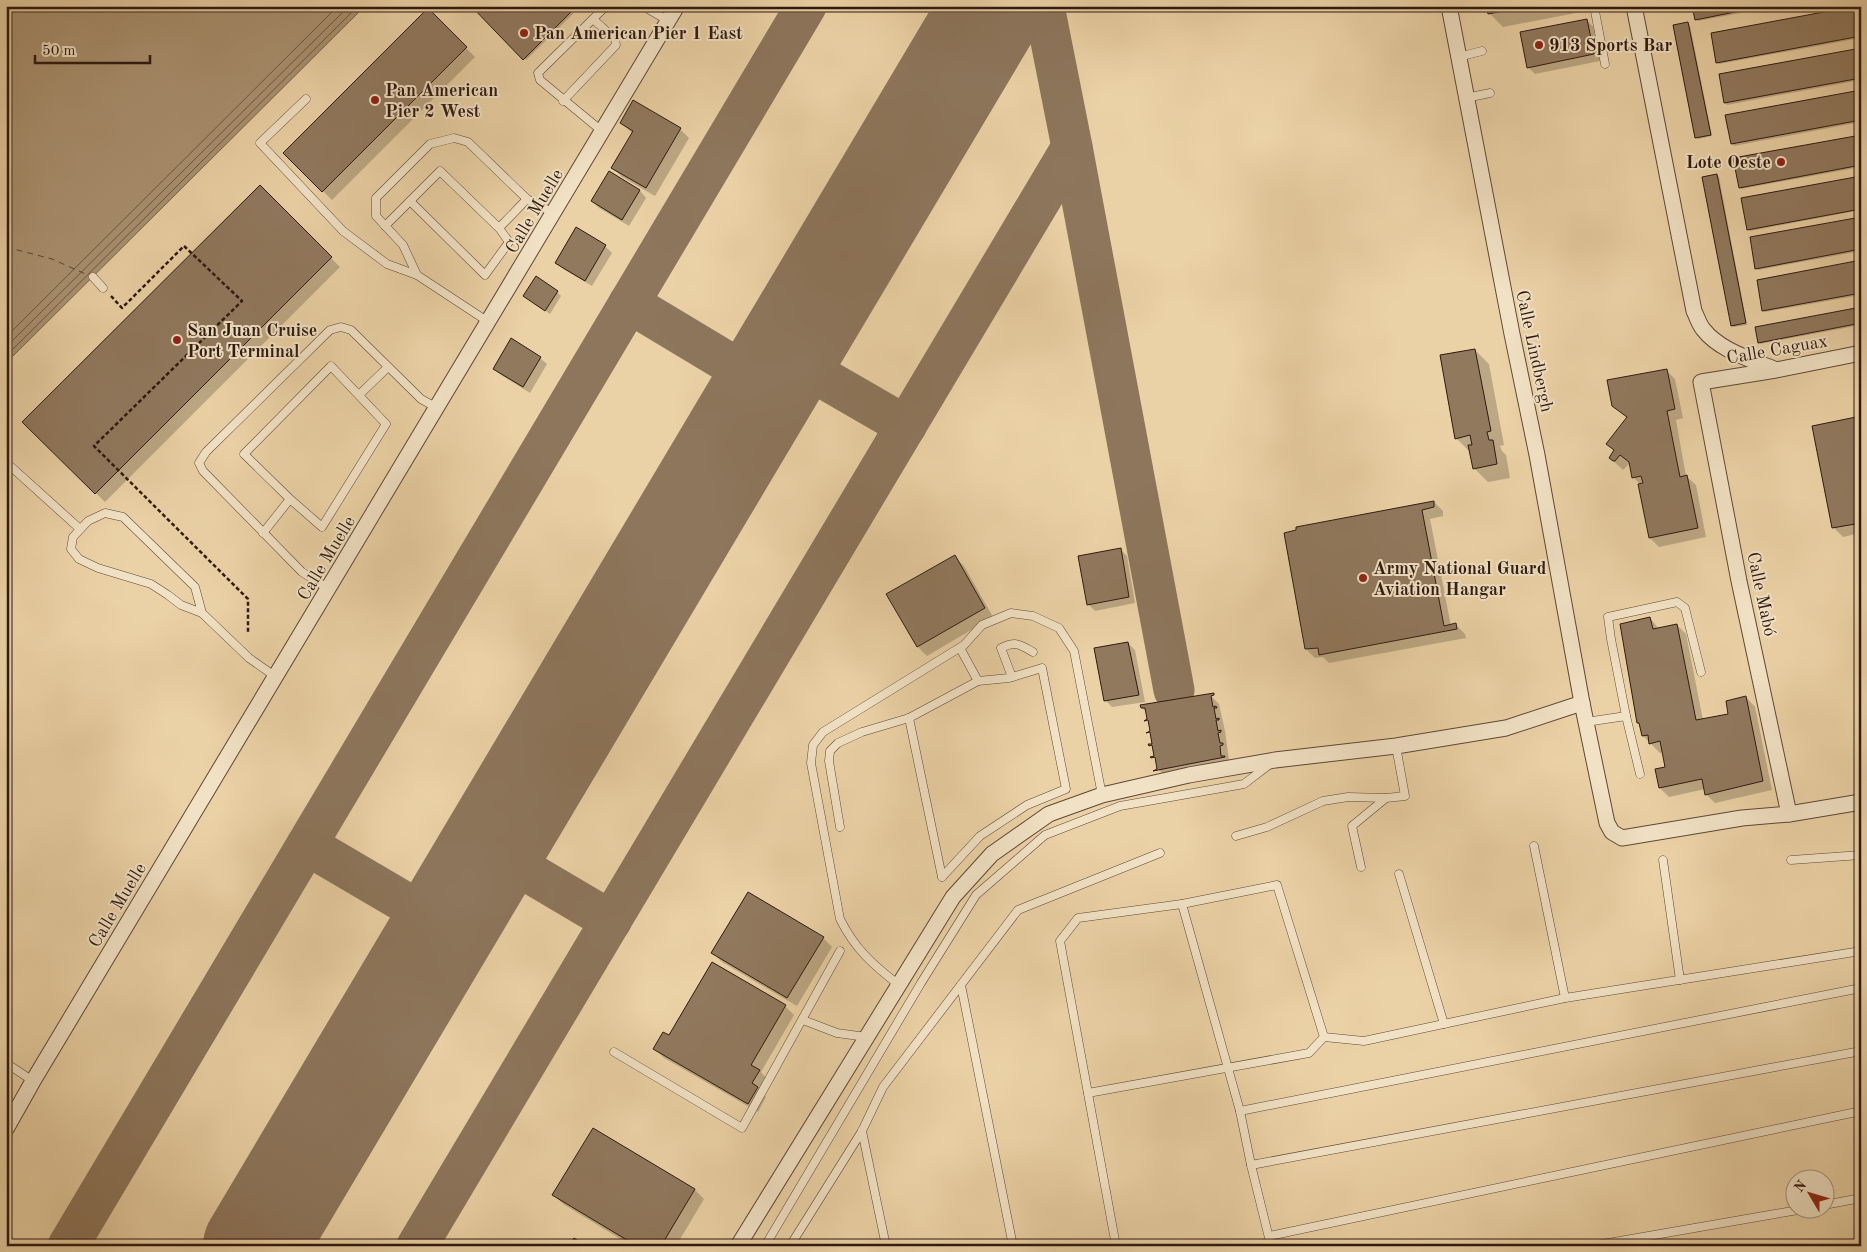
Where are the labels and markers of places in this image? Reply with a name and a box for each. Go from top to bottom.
place label: Pan American Pier 1 East [534,25,743,43]
marker: Pan American Pier 1 East [518,27,530,39]
place label: 913 Sports Bar [1549,37,1672,55]
marker: 913 Sports Bar [1533,39,1545,51]
place label: Pan American Pier 2 West [385,82,498,121]
marker: Pan American Pier 2 West [369,94,381,106]
place label: Lote Oeste [1686,154,1771,172]
marker: Lote Oeste [1775,156,1787,168]
place label: San Juan Cruise Port Terminal [187,322,317,361]
marker: San Juan Cruise Port Terminal [171,334,183,346]
place label: Army National Guard Aviation Hangar [1373,560,1547,599]
marker: Army National Guard Aviation Hangar [1357,572,1369,584]

